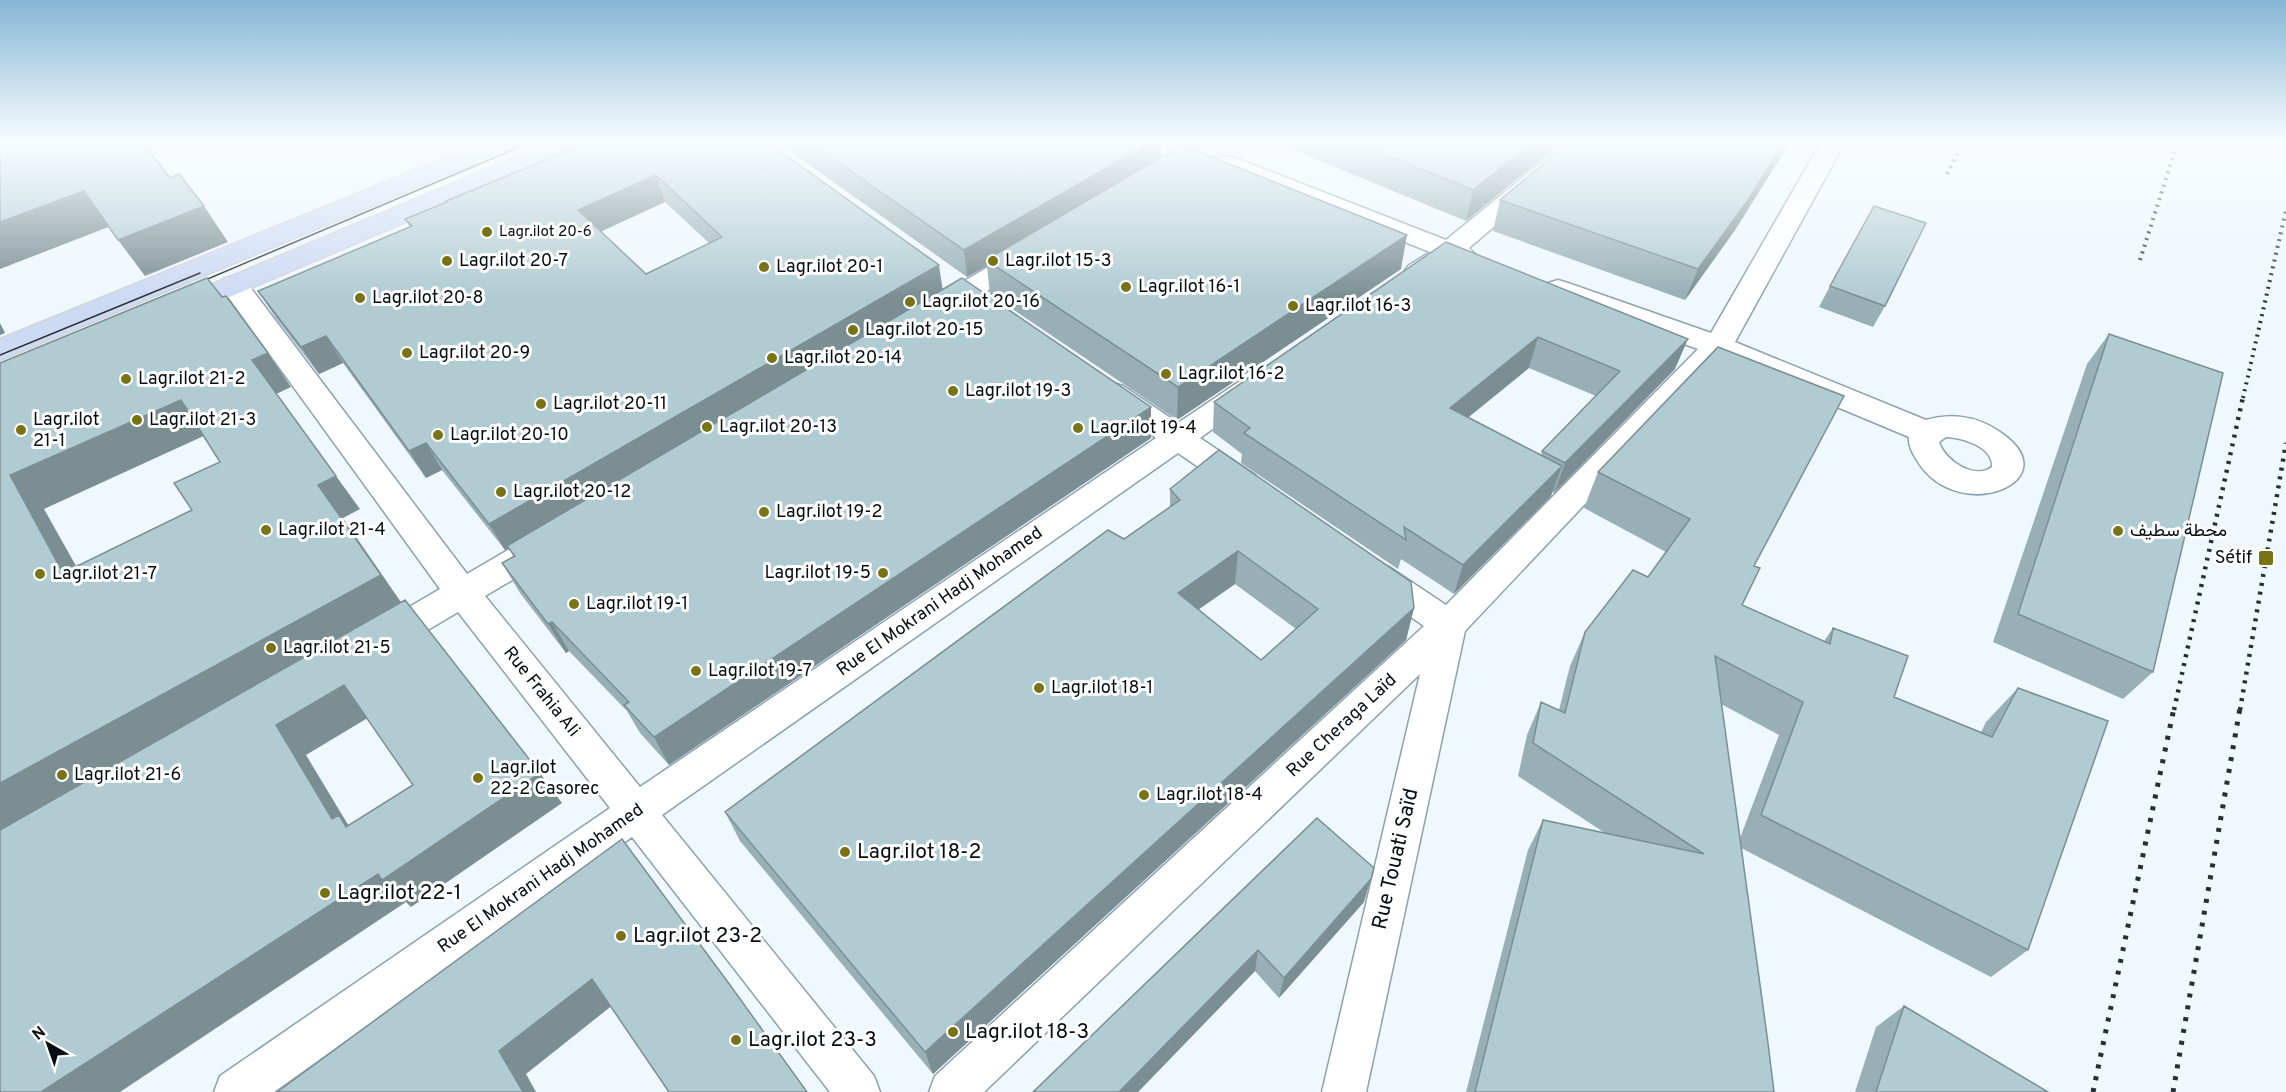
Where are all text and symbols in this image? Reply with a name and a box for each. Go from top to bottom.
place label: Lagr.ilot 20-6 [499,223,592,242]
marker: Lagr.ilot 20-6 [480,225,494,239]
place label: Lagr.ilot 20-7 [459,250,568,273]
place label: Lagr.ilot 15-3 [1005,250,1112,273]
marker: Lagr.ilot 20-7 [440,254,454,268]
marker: Lagr.ilot 15-3 [986,254,1000,268]
place label: Lagr.ilot 20-1 [776,256,883,279]
marker: Lagr.ilot 20-1 [757,260,771,274]
place label: Lagr.ilot 16-1 [1138,276,1240,299]
marker: Lagr.ilot 16-1 [1119,280,1133,294]
place label: Lagr.ilot 20-8 [372,287,484,310]
marker: Lagr.ilot 20-8 [353,291,367,305]
place label: Lagr.ilot 20-16 [922,291,1040,314]
marker: Lagr.ilot 20-16 [903,295,917,309]
place label: Lagr.ilot 16-3 [1305,295,1411,318]
marker: Lagr.ilot 16-3 [1286,299,1300,313]
place label: Lagr.ilot 20-15 [865,319,983,342]
marker: Lagr.ilot 20-15 [846,323,860,337]
place label: Lagr.ilot 20-9 [419,342,530,365]
marker: Lagr.ilot 20-9 [400,346,414,360]
place label: Lagr.ilot 20-14 [784,347,902,370]
marker: Lagr.ilot 20-14 [765,351,779,365]
place label: Lagr.ilot 16-2 [1178,363,1284,386]
marker: Lagr.ilot 16-2 [1159,367,1173,381]
place label: Lagr.ilot 21-2 [138,368,246,391]
marker: Lagr.ilot 21-2 [119,372,133,386]
place label: Lagr.ilot 19-3 [965,380,1071,403]
marker: Lagr.ilot 19-3 [946,384,960,398]
place label: Lagr.ilot 20-11 [553,393,667,416]
marker: Lagr.ilot 20-11 [534,397,548,411]
place label: Lagr.ilot 21-1 [33,409,100,453]
place label: Lagr.ilot 21-3 [149,409,256,432]
marker: Lagr.ilot 21-3 [130,413,144,427]
place label: Lagr.ilot 20-13 [719,416,837,439]
place label: Lagr.ilot 19-4 [1090,417,1197,440]
marker: Lagr.ilot 20-13 [700,420,714,434]
marker: Lagr.ilot 19-4 [1071,421,1085,435]
marker: Lagr.ilot 21-1 [14,423,28,437]
place label: Lagr.ilot 20-10 [450,424,569,447]
marker: Lagr.ilot 20-10 [431,428,445,442]
place label: Lagr.ilot 20-12 [513,481,631,504]
marker: Lagr.ilot 20-12 [494,485,508,499]
place label: Lagr.ilot 19-2 [776,501,882,524]
marker: Lagr.ilot 19-2 [757,505,771,519]
place label: Lagr.ilot 21-4 [278,519,386,542]
place label: محطة سطيف [2130,520,2227,543]
street label: Rue El Mokrani Hadj Mohamed [833,522,1047,682]
marker: Lagr.ilot 21-4 [259,523,273,537]
marker: محطة سطيف [2111,524,2125,538]
place label: Sétif [2215,547,2252,570]
marker: Sétif [2257,549,2275,567]
place label: Lagr.ilot 19-5 [764,562,871,585]
place label: Lagr.ilot 21-7 [52,563,157,586]
marker: Lagr.ilot 19-5 [876,566,890,580]
marker: Lagr.ilot 21-7 [33,567,47,581]
place label: Lagr.ilot 19-1 [586,593,688,616]
marker: Lagr.ilot 19-1 [567,597,581,611]
place label: Lagr.ilot 21-5 [283,637,391,660]
marker: Lagr.ilot 21-5 [264,641,278,655]
street label: Rue Frahia Ali [498,642,584,742]
place label: Lagr.ilot 19-7 [708,660,812,683]
marker: Lagr.ilot 19-7 [689,664,703,678]
street label: Rue Cheraga Laïd [1282,669,1402,783]
place label: Lagr.ilot 18-1 [1051,677,1153,700]
marker: Lagr.ilot 18-1 [1032,681,1046,695]
place label: Lagr.ilot 22-2 Casorec [490,757,599,801]
place label: Lagr.ilot 21-6 [74,764,181,787]
marker: Lagr.ilot 21-6 [55,768,69,782]
marker: Lagr.ilot 22-2 Casorec [471,771,485,785]
place label: Lagr.ilot 18-4 [1156,784,1263,807]
street label: Rue Touati Saïd [1367,786,1425,932]
marker: Lagr.ilot 18-4 [1137,788,1151,802]
street label: Rue El Mokrani Hadj Mohamed [434,799,648,959]
place label: Lagr.ilot 18-2 [857,839,981,866]
marker: Lagr.ilot 18-2 [838,845,852,859]
place label: Lagr.ilot 22-1 [337,880,461,907]
marker: Lagr.ilot 22-1 [318,886,332,900]
place label: Lagr.ilot 23-2 [633,923,762,950]
marker: Lagr.ilot 23-2 [614,929,628,943]
north arrow [18,1014,78,1074]
place label: Lagr.ilot 18-3 [965,1019,1089,1046]
text: N [29,1023,50,1045]
marker: Lagr.ilot 18-3 [946,1025,960,1039]
place label: Lagr.ilot 23-3 [748,1027,877,1054]
marker: Lagr.ilot 23-3 [729,1033,743,1047]

